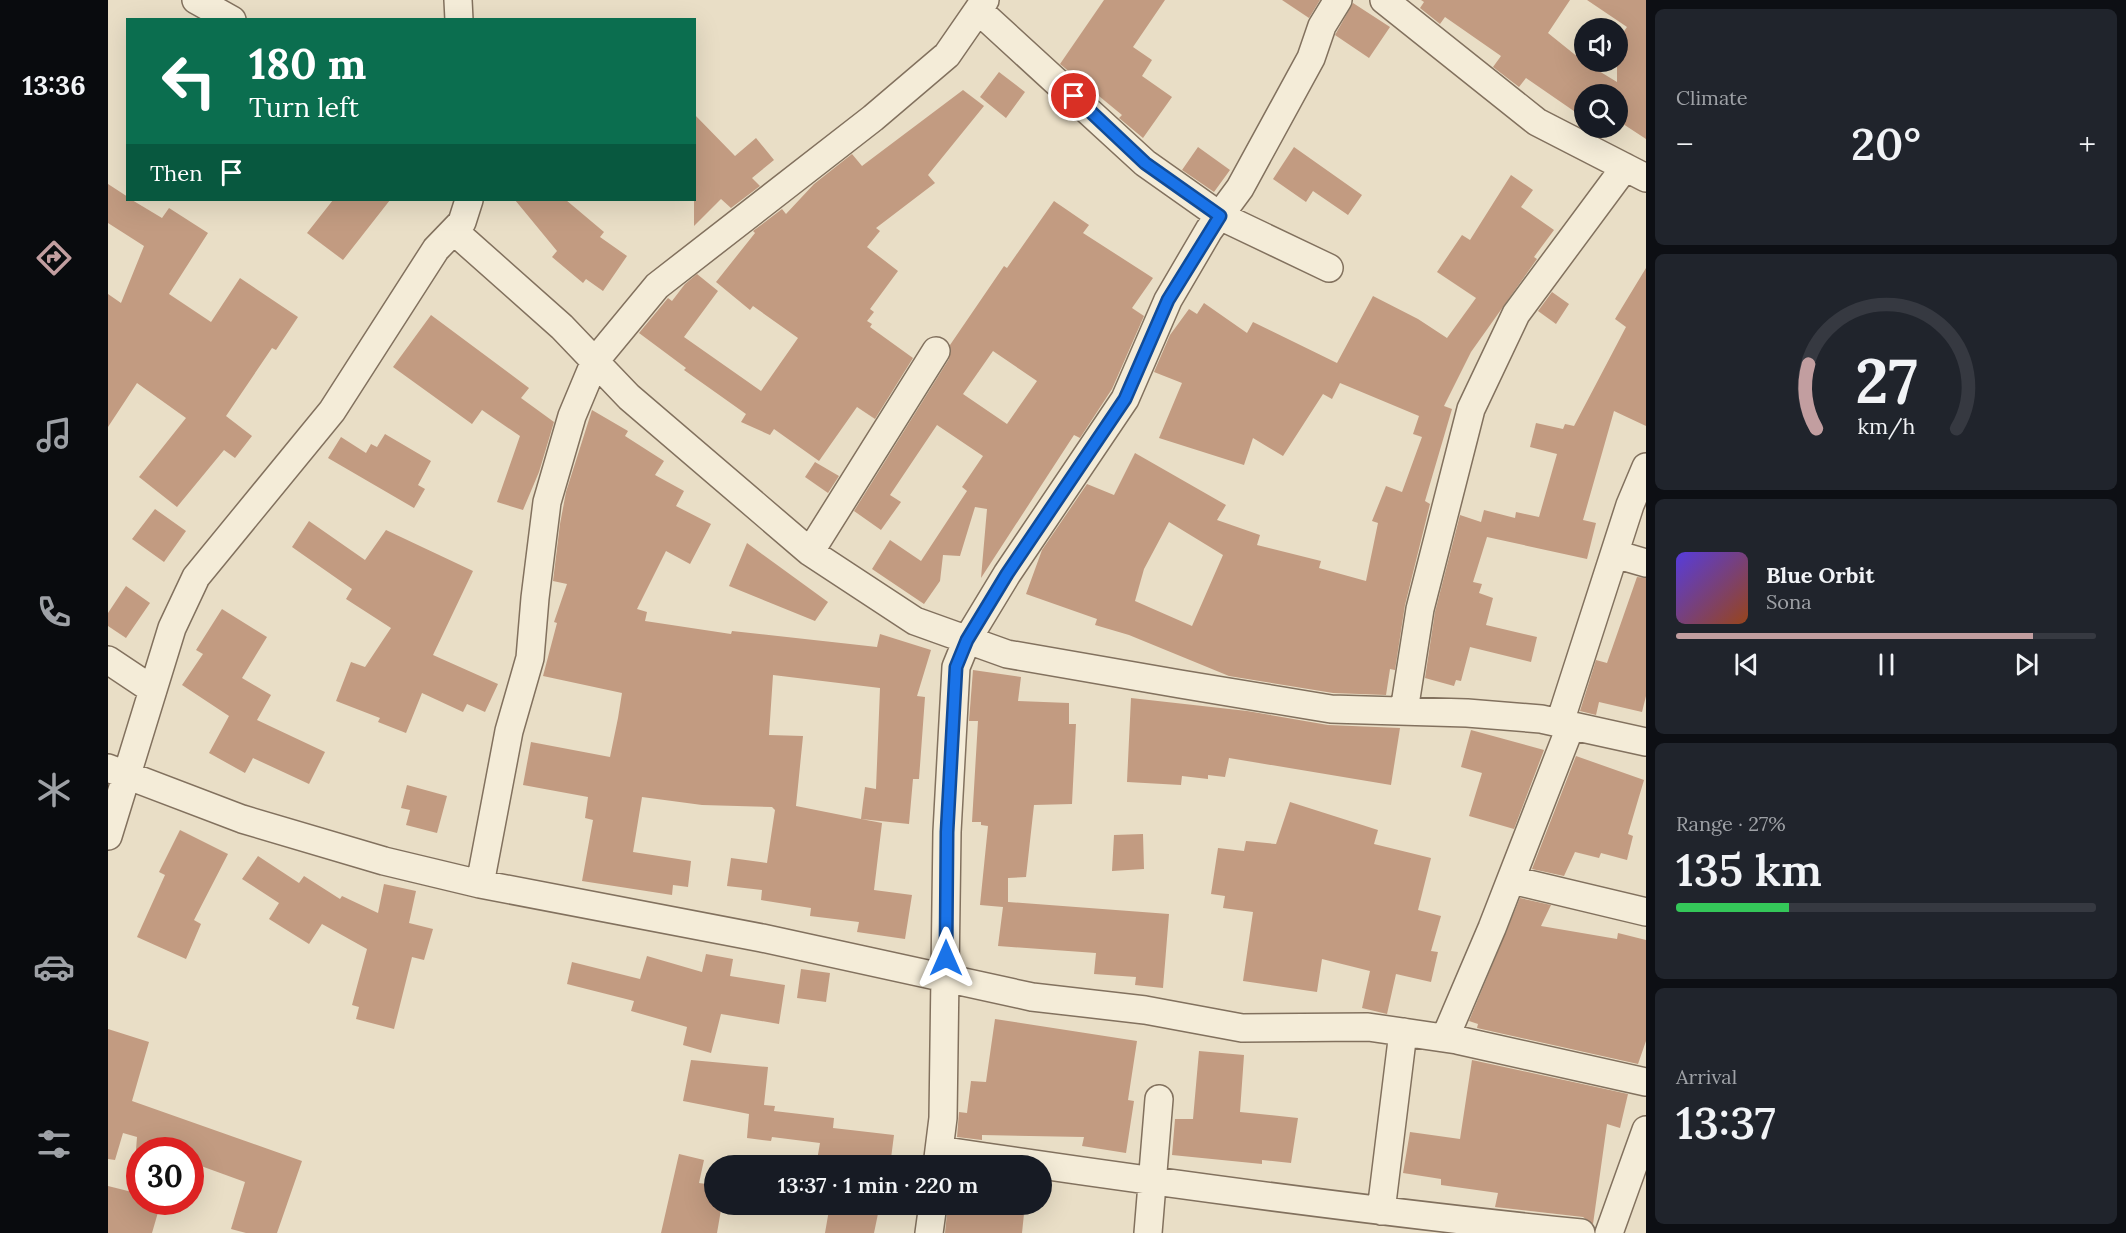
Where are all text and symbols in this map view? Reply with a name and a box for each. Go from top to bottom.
map controls [1574,18,1628,138]
button: sound [1574,18,1628,72]
text: 180 m [249,37,366,91]
icon: left [150,42,228,120]
text: 13:36 [22,68,86,102]
pin [1048,70,1099,121]
icon: arrive [1057,79,1090,112]
button: search [1574,84,1628,138]
text: Climate [1676,85,1748,110]
text: Turn left [249,90,359,124]
text: 20° [1851,115,1921,172]
text: − [1676,123,1694,165]
text: + [2078,123,2096,165]
icon: arrive [215,156,248,189]
text: Then [150,159,203,187]
icon: directions [33,237,75,279]
text: 27 [1855,340,1917,420]
text: km/h [1857,412,1915,440]
icon: music [33,414,75,456]
text: Blue Orbit [1766,561,1874,589]
text: Sona [1766,589,1812,614]
icon: phone [33,591,75,633]
icon: previous [1730,648,1763,681]
icon: pause [1870,648,1903,681]
icon: next [2010,648,2043,681]
icon: climate [33,769,75,811]
text: Range · 27% [1676,811,1786,836]
text: 135 km [1676,841,1822,898]
position arrow [914,926,978,990]
icon: car [33,946,75,988]
text: Arrival [1676,1064,1737,1089]
text: 13:37 [1676,1094,1776,1151]
icon: filters [33,1123,75,1165]
speed limit sign: 30 [126,1137,204,1215]
text: 13:37 · 1 min · 220 m [778,1171,978,1199]

